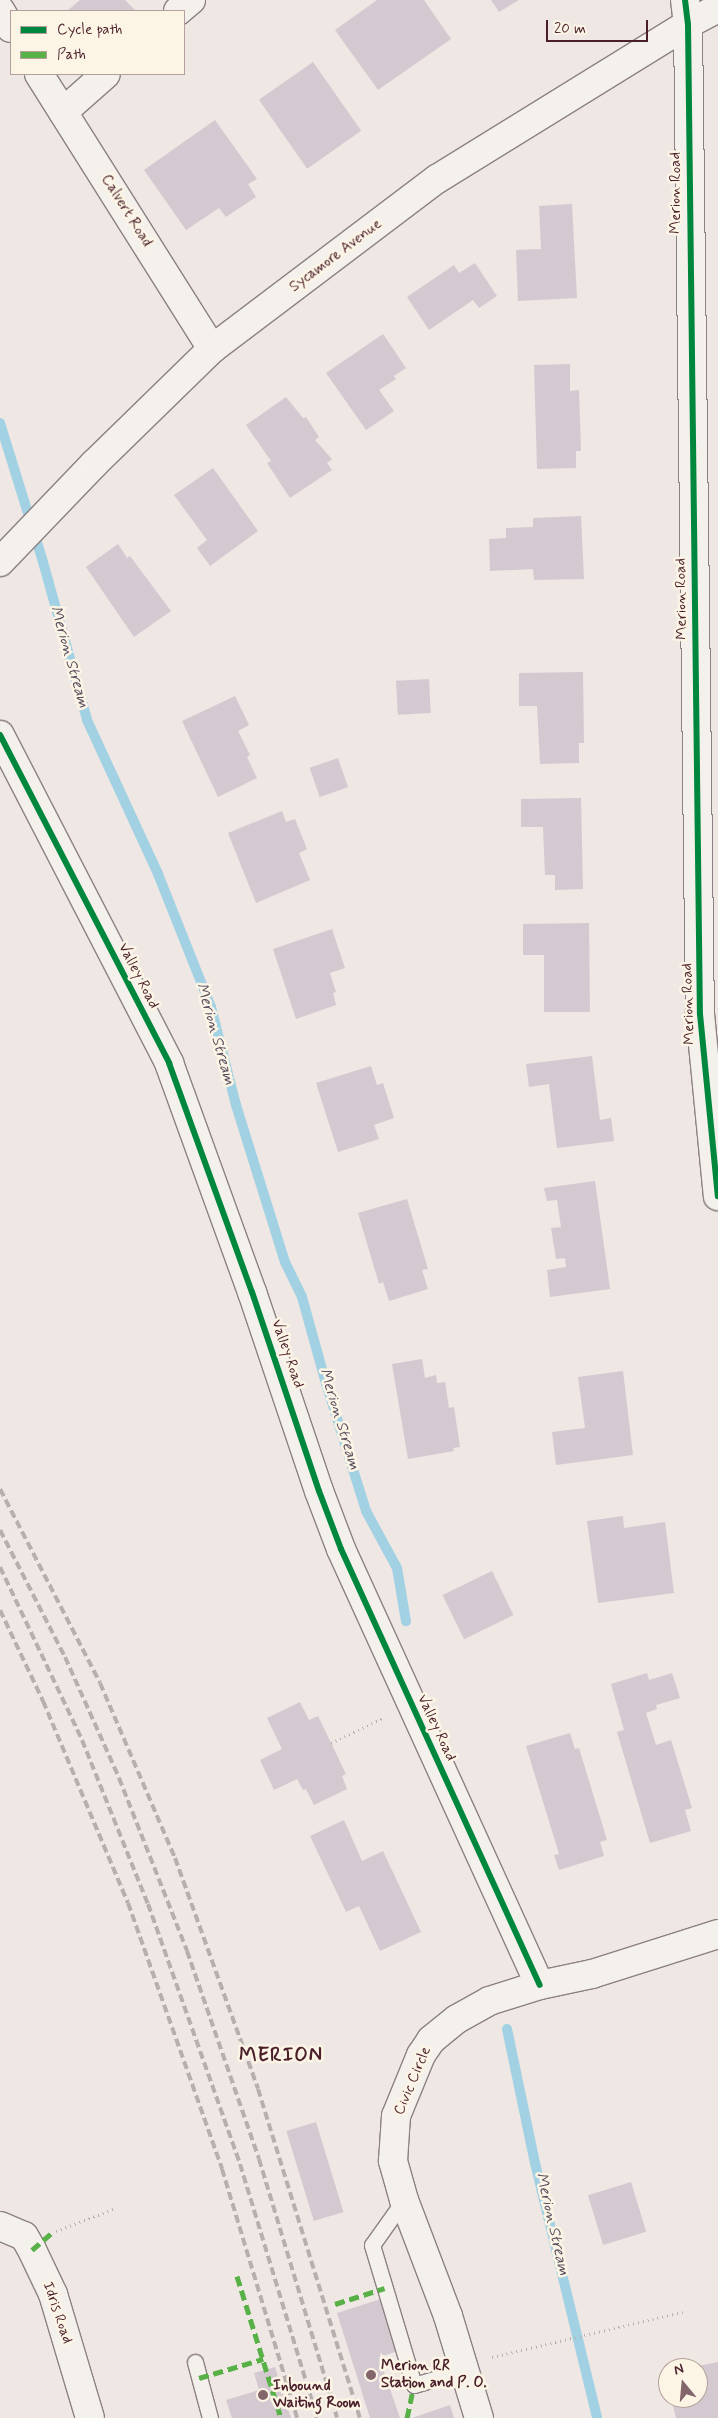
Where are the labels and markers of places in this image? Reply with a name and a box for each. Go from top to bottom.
place label: Merion RR Station and P. O. [381,2357,486,2392]
marker: Merion RR Station and P. O. [365,2369,377,2381]
place label: Inbound Waiting Room [273,2377,361,2412]
marker: Inbound Waiting Room [257,2389,269,2401]

